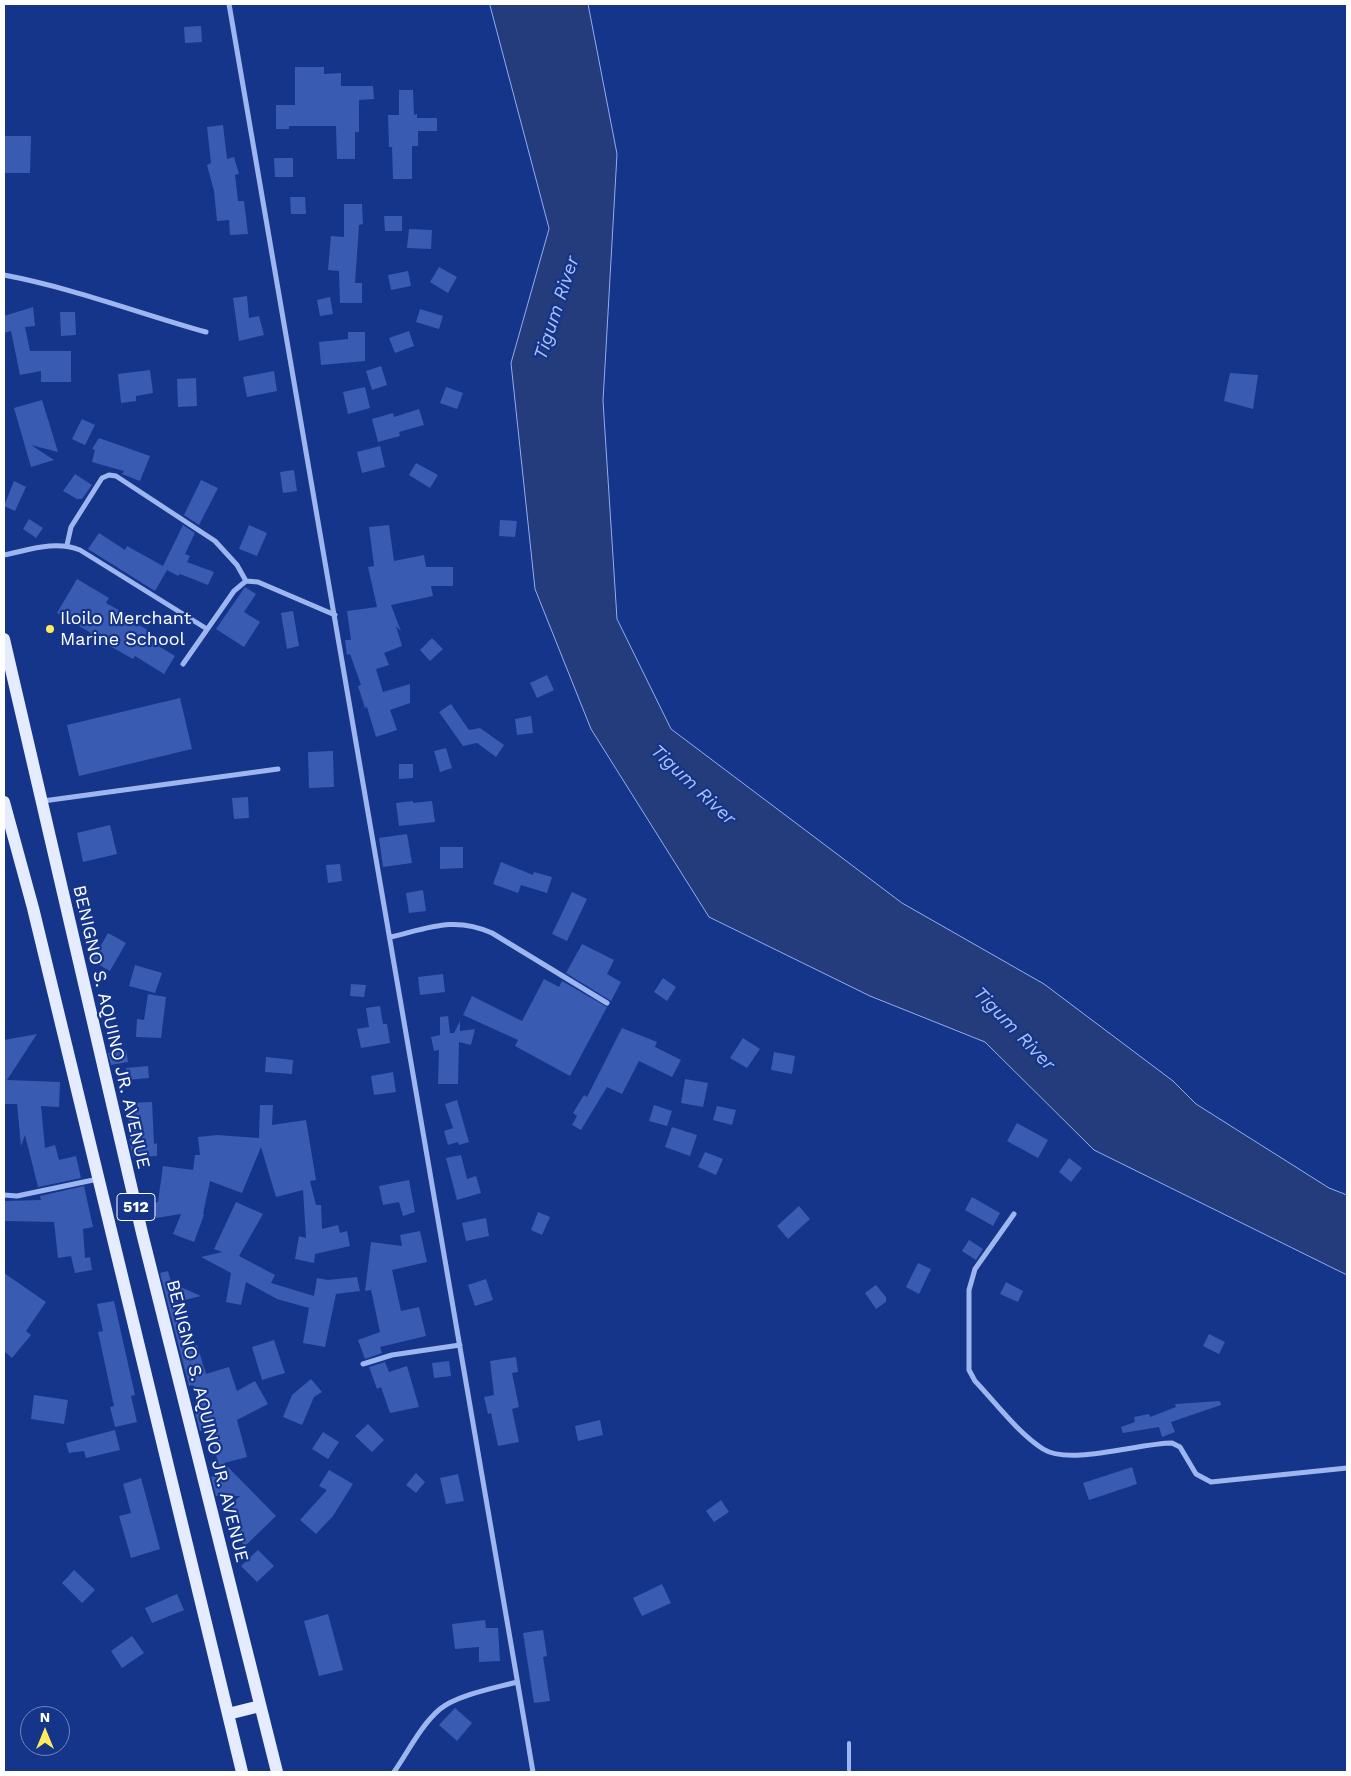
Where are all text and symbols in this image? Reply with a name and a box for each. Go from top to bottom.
water label: Tigum River [529,253,585,363]
place label: Iloilo Merchant Marine School [60,608,191,650]
marker: Iloilo Merchant Marine School [44,623,56,635]
water label: Tigum River [646,740,740,830]
street label: BENIGNO S. AQUINO JR. AVENUE [68,883,154,1171]
water label: Tigum River [968,982,1060,1076]
road number: 512 [117,1194,155,1220]
street label: BENIGNO S. AQUINO JR. AVENUE [161,1278,253,1564]
north arrow [20,1706,70,1756]
text: N [40,1709,50,1725]

